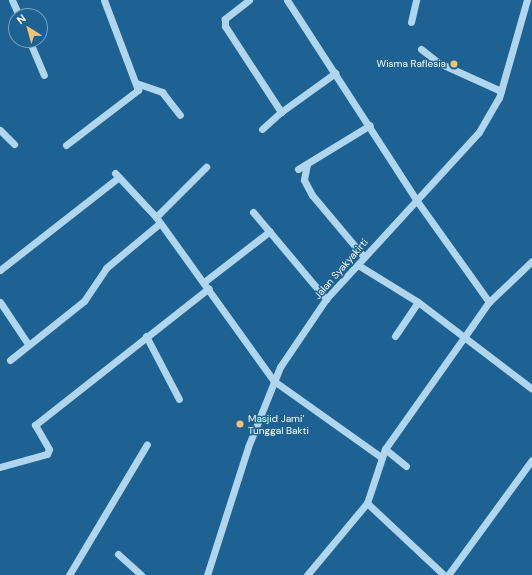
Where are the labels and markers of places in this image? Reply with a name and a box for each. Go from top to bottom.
place label: Wisma Raflesia [376,58,446,70]
marker: Wisma Raflesia [449,59,459,69]
place label: Masjid Jami' Tunggal Bakti [248,412,309,436]
marker: Masjid Jami' Tunggal Bakti [235,419,245,429]

